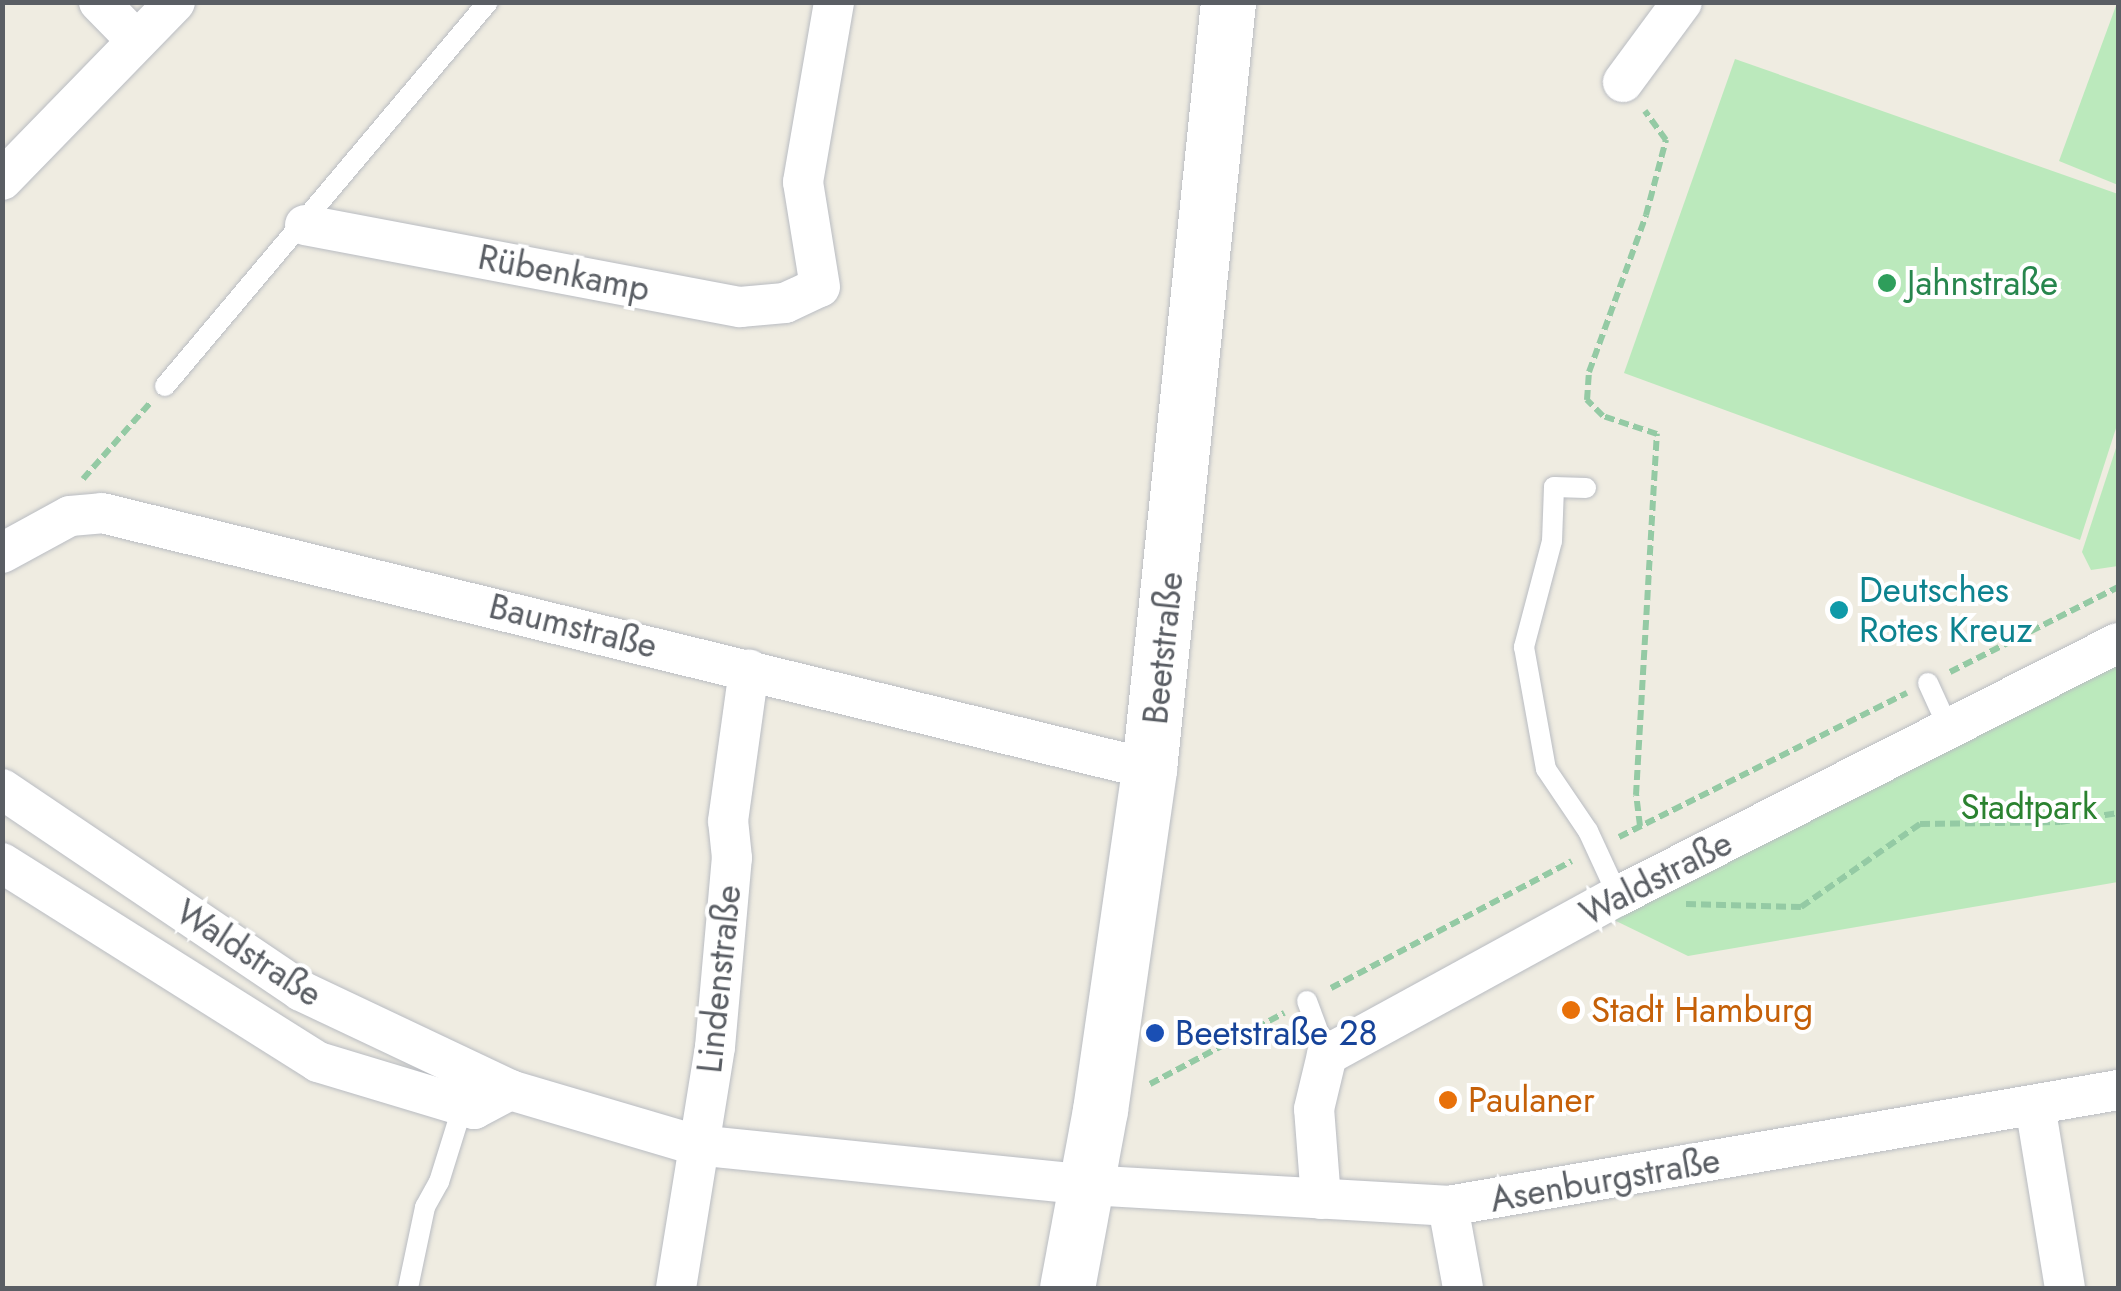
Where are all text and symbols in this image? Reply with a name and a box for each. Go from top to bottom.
street label: Rübenkamp [475,236,653,310]
place label: Jahnstraße [1907,262,2058,304]
marker: Jahnstraße [1876,272,1898,294]
place label: Deutsches Rotes Kreuz [1859,569,2032,651]
street label: Beetstraße [1134,570,1192,726]
street label: Baumstraße [485,585,661,667]
marker: Deutsches Rotes Kreuz [1828,599,1850,621]
park label: Stadtpark [1961,786,2097,828]
street label: Waldstraße [1573,822,1739,934]
street label: Lindenstraße [688,883,750,1075]
street label: Waldstraße [168,890,330,1016]
place label: Stadt Hamburg [1591,989,1813,1031]
marker: Stadt Hamburg [1560,999,1582,1021]
place label: Beetstraße 28 [1175,1012,1378,1054]
marker: Beetstraße 28 [1144,1022,1166,1044]
place label: Paulaner [1468,1079,1595,1121]
marker: Paulaner [1437,1089,1459,1111]
street label: Asenburgstraße [1487,1139,1723,1221]

